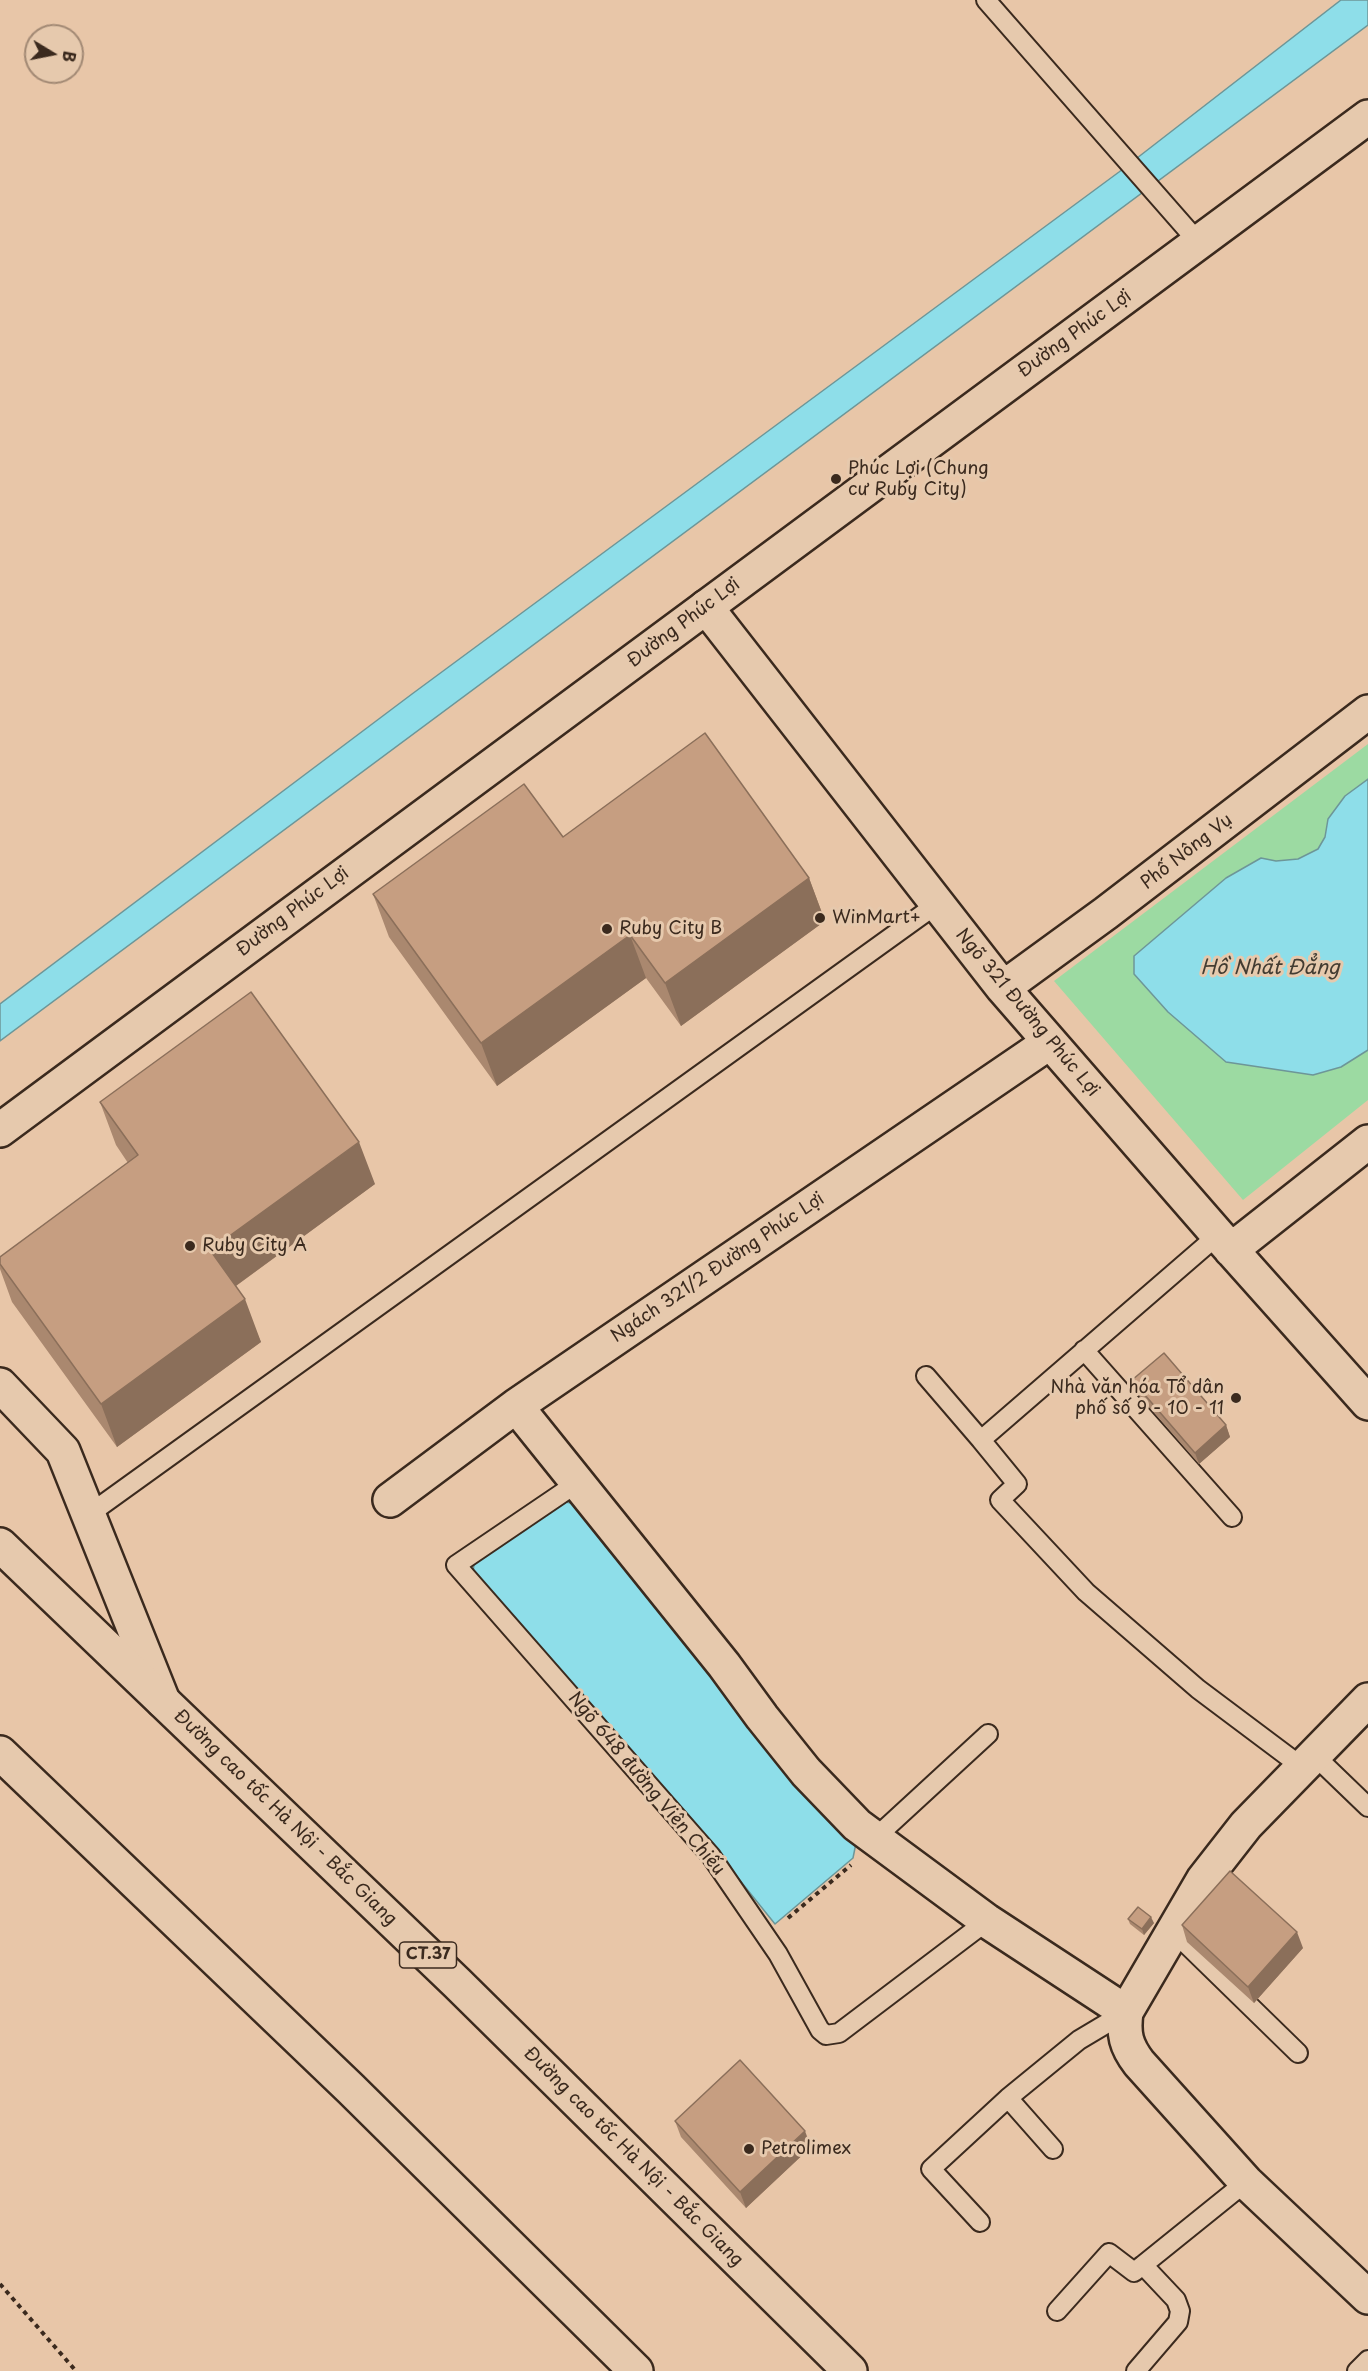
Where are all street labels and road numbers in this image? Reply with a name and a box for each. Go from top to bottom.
street label: Đường Phúc Lợi [1014,286,1136,382]
street label: Đường Phúc Lợi [624,574,744,672]
street label: Phố Nông Vụ [1137,810,1237,894]
street label: Đường Phúc Lợi [233,863,353,961]
street label: Ngõ 321 Đường Phúc Lợi [950,925,1104,1101]
street label: Ngách 321/2 Đường Phúc Lợi [607,1188,829,1348]
street label: Ngõ 648 đường Viên Chiếu [563,1688,729,1880]
street label: Đường cao tốc Hà Nội - Bắc Giang [169,1706,401,1930]
road number: CT.37 [400,1942,456,1968]
street label: Đường cao tốc Hà Nội - Bắc Giang [519,2043,747,2271]

